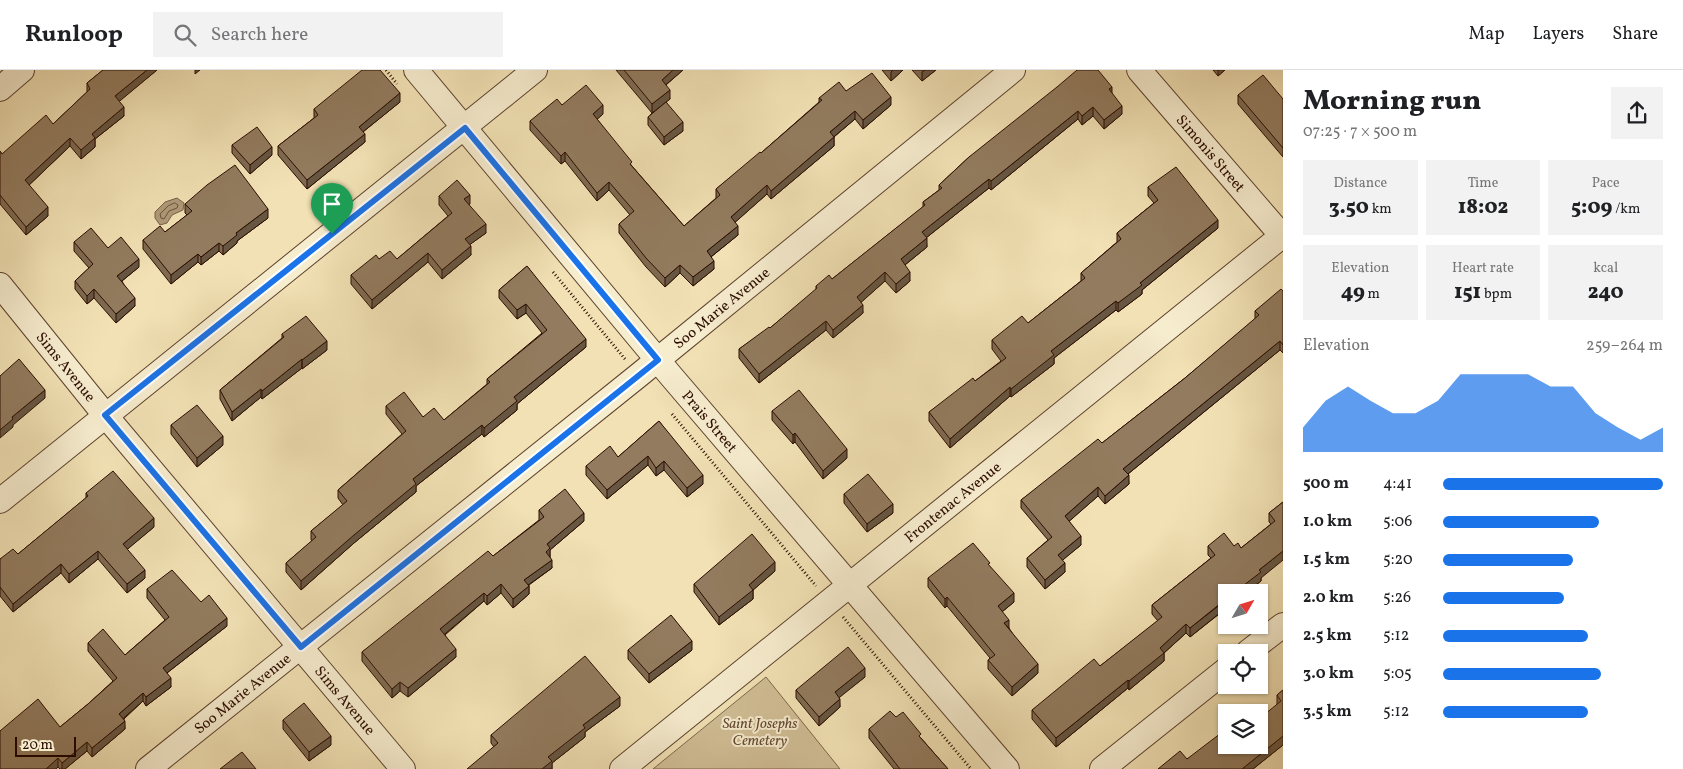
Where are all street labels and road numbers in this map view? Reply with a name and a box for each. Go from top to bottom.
street label: Simonis Street [1170,111,1249,198]
street label: Soo Marie Avenue [670,263,775,355]
street label: Sims Avenue [30,328,100,407]
street label: Prais Street [676,387,741,458]
street label: Frontenac Avenue [901,458,1006,549]
street label: Soo Marie Avenue [190,649,296,740]
street label: Sims Avenue [309,662,379,740]

